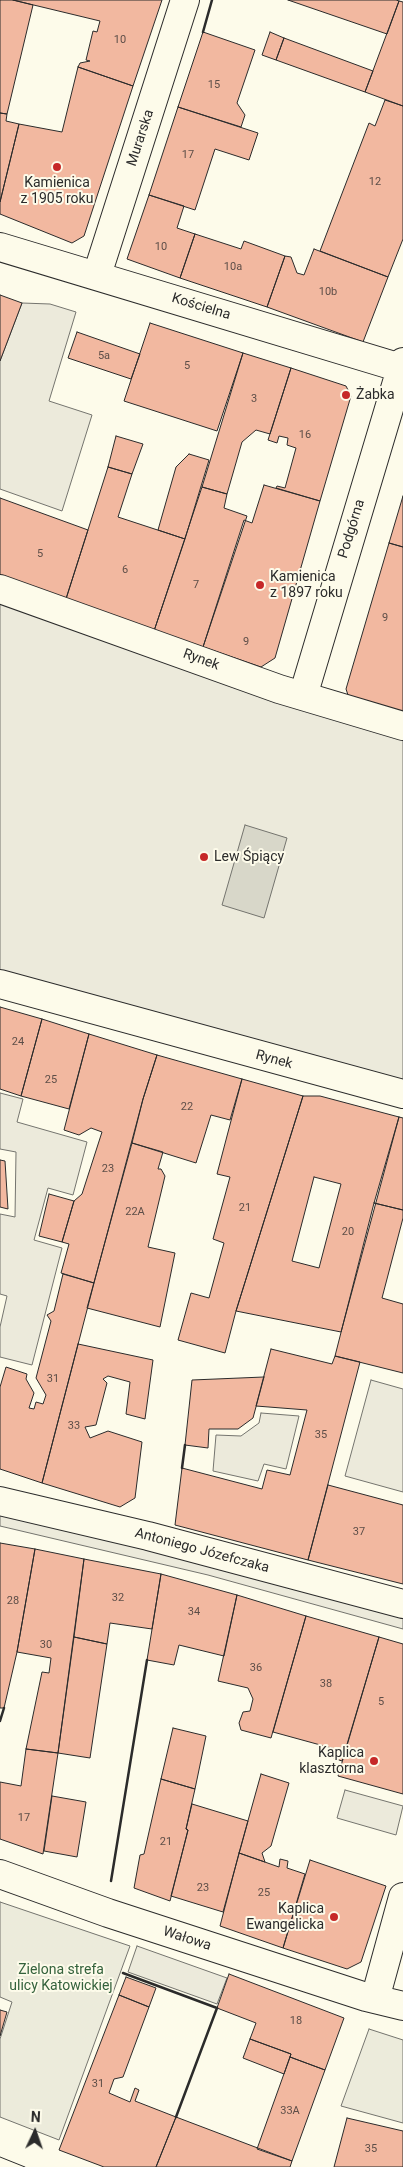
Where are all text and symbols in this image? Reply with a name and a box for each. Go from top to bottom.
house number: 10 [114,33,126,47]
house number: 15 [208,78,220,92]
street label: Murarska [124,107,158,169]
house number: 17 [182,148,194,162]
marker: Kamienica z 1905 roku [51,161,63,173]
place label: Kamienica z 1905 roku [21,175,93,208]
house number: 12 [369,175,381,189]
house number: 10 [155,240,167,254]
house number: 10a [224,260,242,274]
house number: 10b [319,285,337,299]
street label: Kościelna [170,290,232,324]
house number: 5a [98,349,110,363]
house number: 5 [184,359,190,373]
place label: Żabka [356,387,395,403]
marker: Żabka [340,389,352,401]
house number: 3 [251,392,257,406]
house number: 16 [299,428,311,442]
street label: Podgórna [335,498,369,560]
house number: 5 [37,547,43,561]
house number: 6 [122,563,128,577]
place label: Kamienica z 1897 roku [270,569,343,602]
house number: 7 [193,578,199,592]
marker: Kamienica z 1897 roku [254,579,266,591]
house number: 9 [382,611,388,625]
house number: 9 [243,635,249,649]
street label: Rynek [181,646,221,674]
place label: Lew Śpiący [214,849,284,865]
marker: Lew Śpiący [198,851,210,863]
house number: 24 [12,1035,24,1049]
street label: Rynek [254,1047,294,1073]
house number: 25 [45,1073,57,1087]
house number: 22 [181,1100,193,1114]
house number: 23 [102,1162,114,1176]
house number: 21 [239,1201,251,1215]
house number: 22A [125,1205,145,1219]
house number: 20 [342,1225,354,1239]
house number: 31 [47,1372,59,1386]
house number: 33 [68,1419,80,1433]
house number: 35 [315,1428,327,1442]
street label: Antoniego Józefczaka [133,1525,271,1577]
house number: 37 [353,1525,365,1539]
house number: 32 [112,1591,124,1605]
house number: 28 [7,1594,19,1608]
house number: 34 [188,1605,200,1619]
house number: 30 [40,1638,52,1652]
house number: 36 [250,1661,262,1675]
house number: 38 [320,1677,332,1691]
house number: 5 [378,1695,384,1709]
place label: Kaplica klasztorna [299,1745,364,1778]
marker: Kaplica klasztorna [368,1755,380,1767]
house number: 17 [18,1811,30,1825]
house number: 21 [160,1835,172,1849]
house number: 23 [197,1881,209,1895]
house number: 25 [258,1886,270,1900]
place label: Kaplica Ewangelicka [246,1901,324,1934]
marker: Kaplica Ewangelicka [328,1911,340,1923]
street label: Wałowa [161,1923,213,1955]
park label: Zielona strefa ulicy Katowickiej [9,1962,113,1994]
house number: 18 [290,2014,302,2028]
house number: 31 [92,2077,104,2091]
house number: 33A [280,2104,300,2118]
north arrow [10,2107,60,2157]
text: N [30,2109,41,2125]
house number: 35 [365,2142,377,2156]

